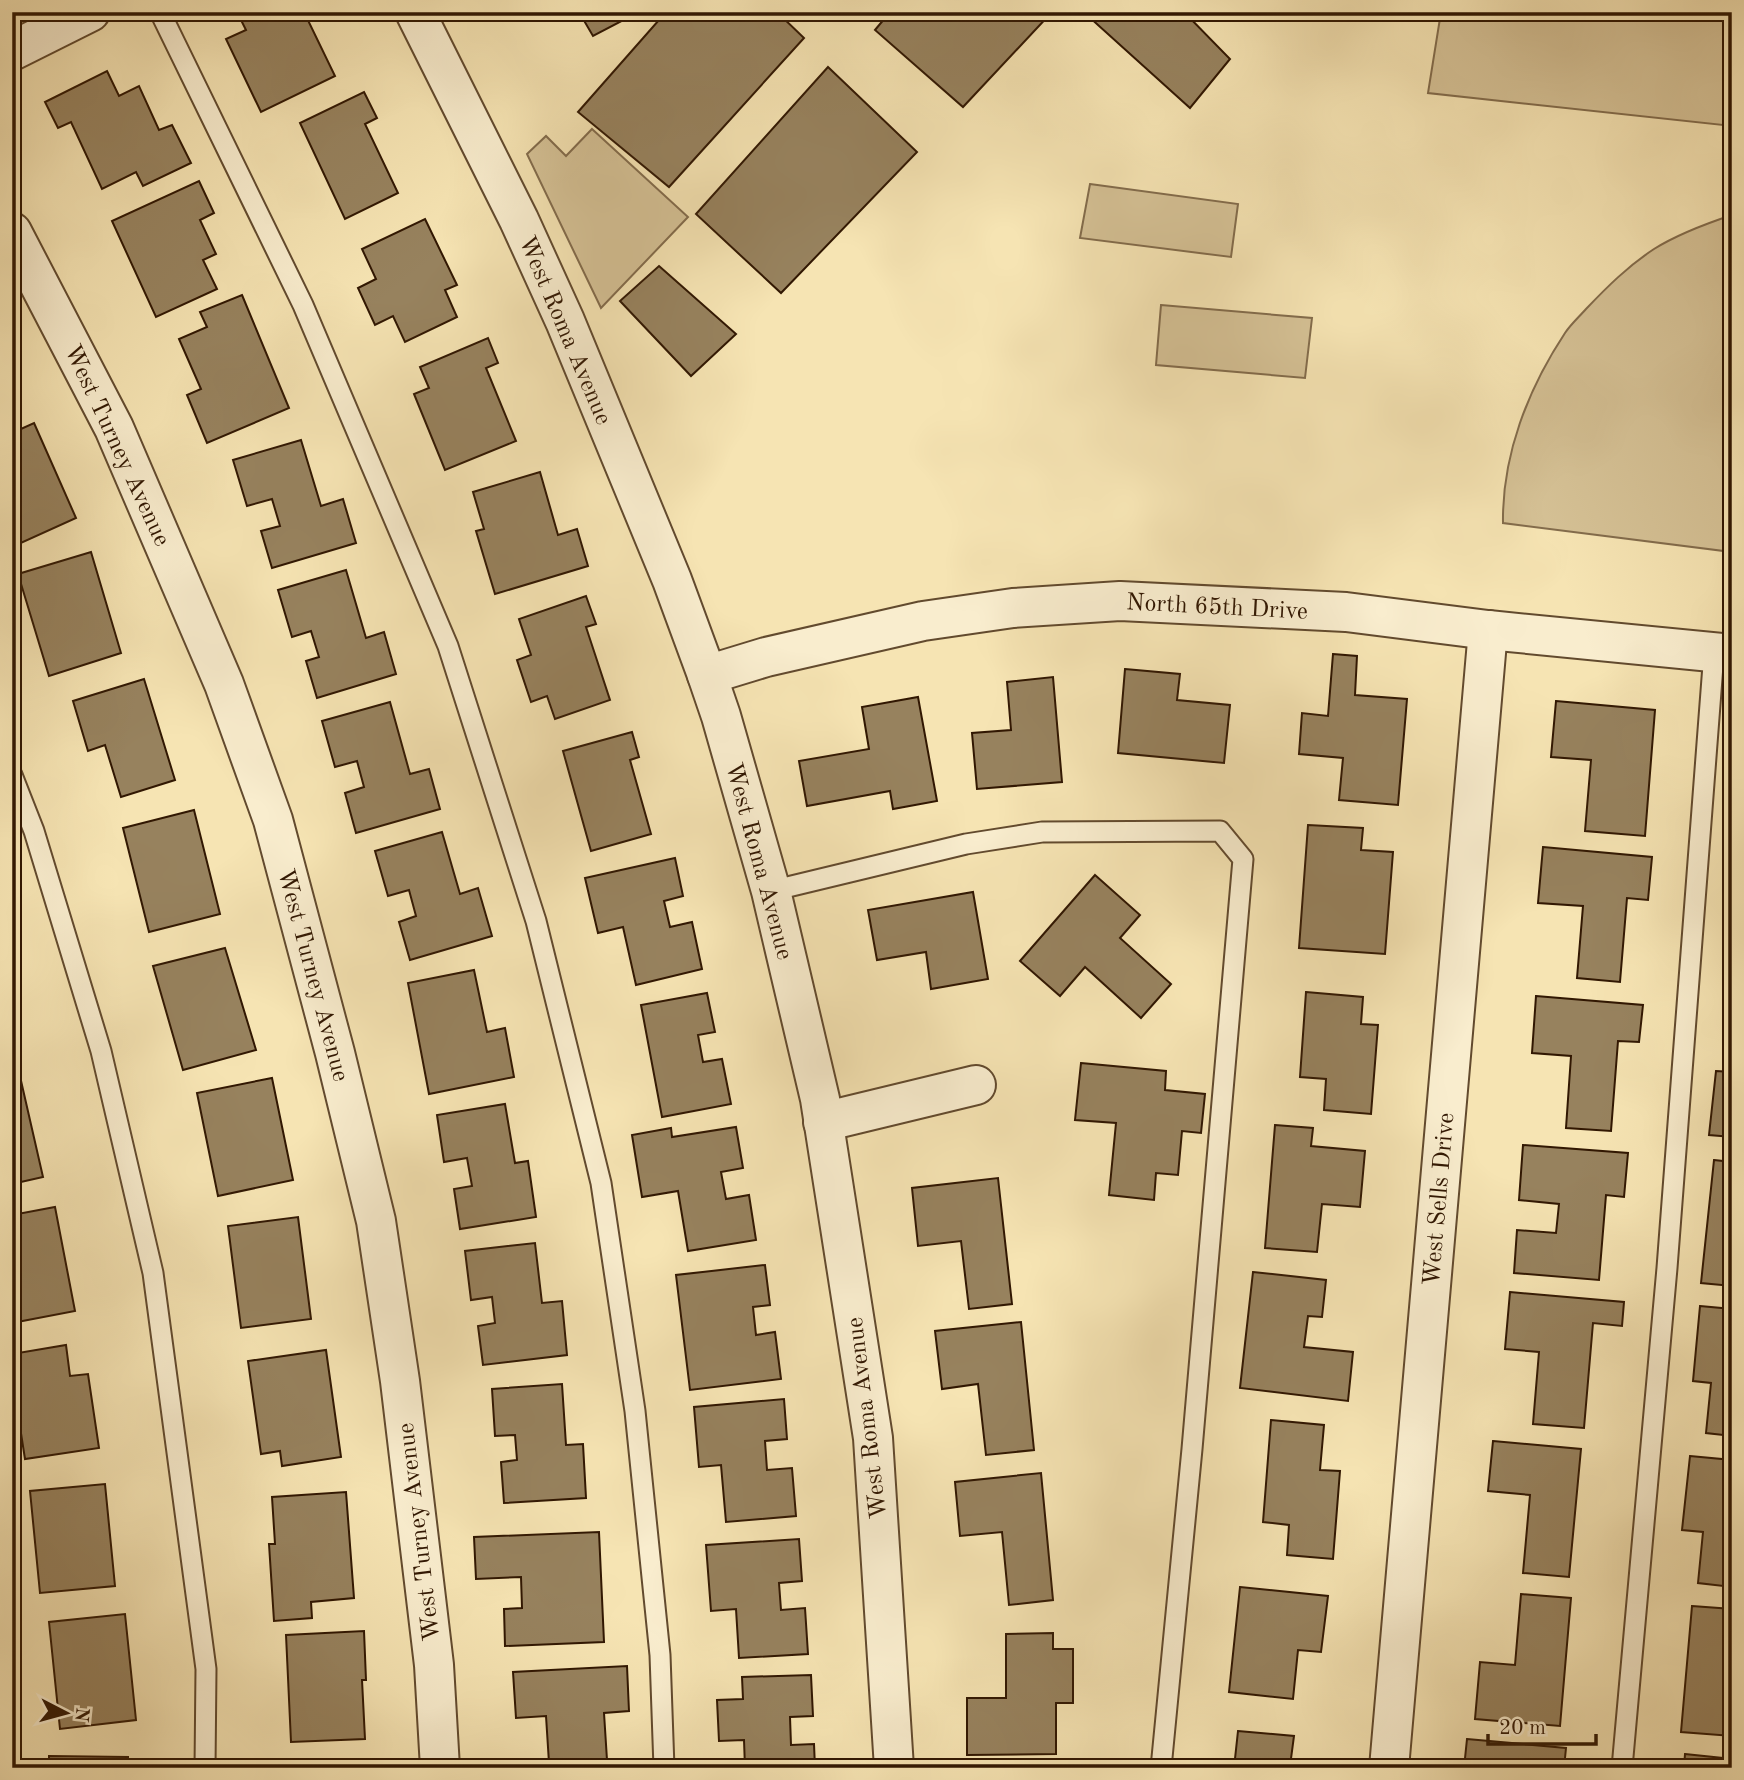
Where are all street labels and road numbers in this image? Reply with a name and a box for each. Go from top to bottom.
street label: West Roma Avenue [513,233,615,429]
street label: West Turney Avenue [59,341,173,550]
street label: North 65th Drive [1125,591,1308,625]
street label: West Roma Avenue [720,760,796,963]
street label: West Turney Avenue [272,866,352,1085]
street label: West Sells Drive [1420,1112,1460,1287]
street label: West Roma Avenue [844,1316,892,1520]
street label: West Turney Avenue [395,1421,445,1642]

